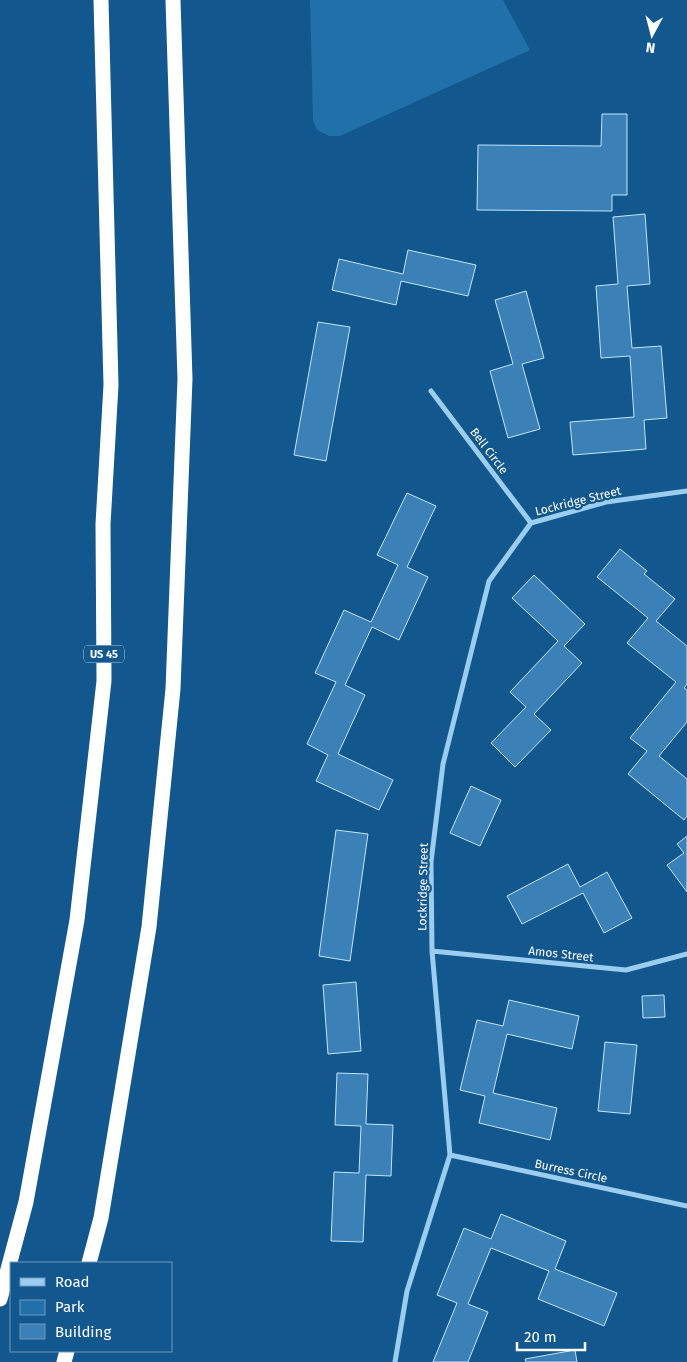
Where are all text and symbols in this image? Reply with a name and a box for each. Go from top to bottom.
north arrow [627,10,677,60]
text: N [645,38,656,56]
street label: Bell Circle [467,425,511,477]
street label: Lockridge Street [534,483,623,518]
road number: US 45 [84,646,124,662]
street label: Lockridge Street [415,842,431,931]
street label: Amos Street [528,944,595,964]
street label: Burress Circle [533,1156,609,1186]
legend [10,1262,172,1352]
text: Road [55,1273,90,1291]
text: Park [55,1298,85,1316]
scale bar [517,1320,584,1352]
text: Building [55,1323,111,1341]
text: 20 m [524,1328,557,1346]

